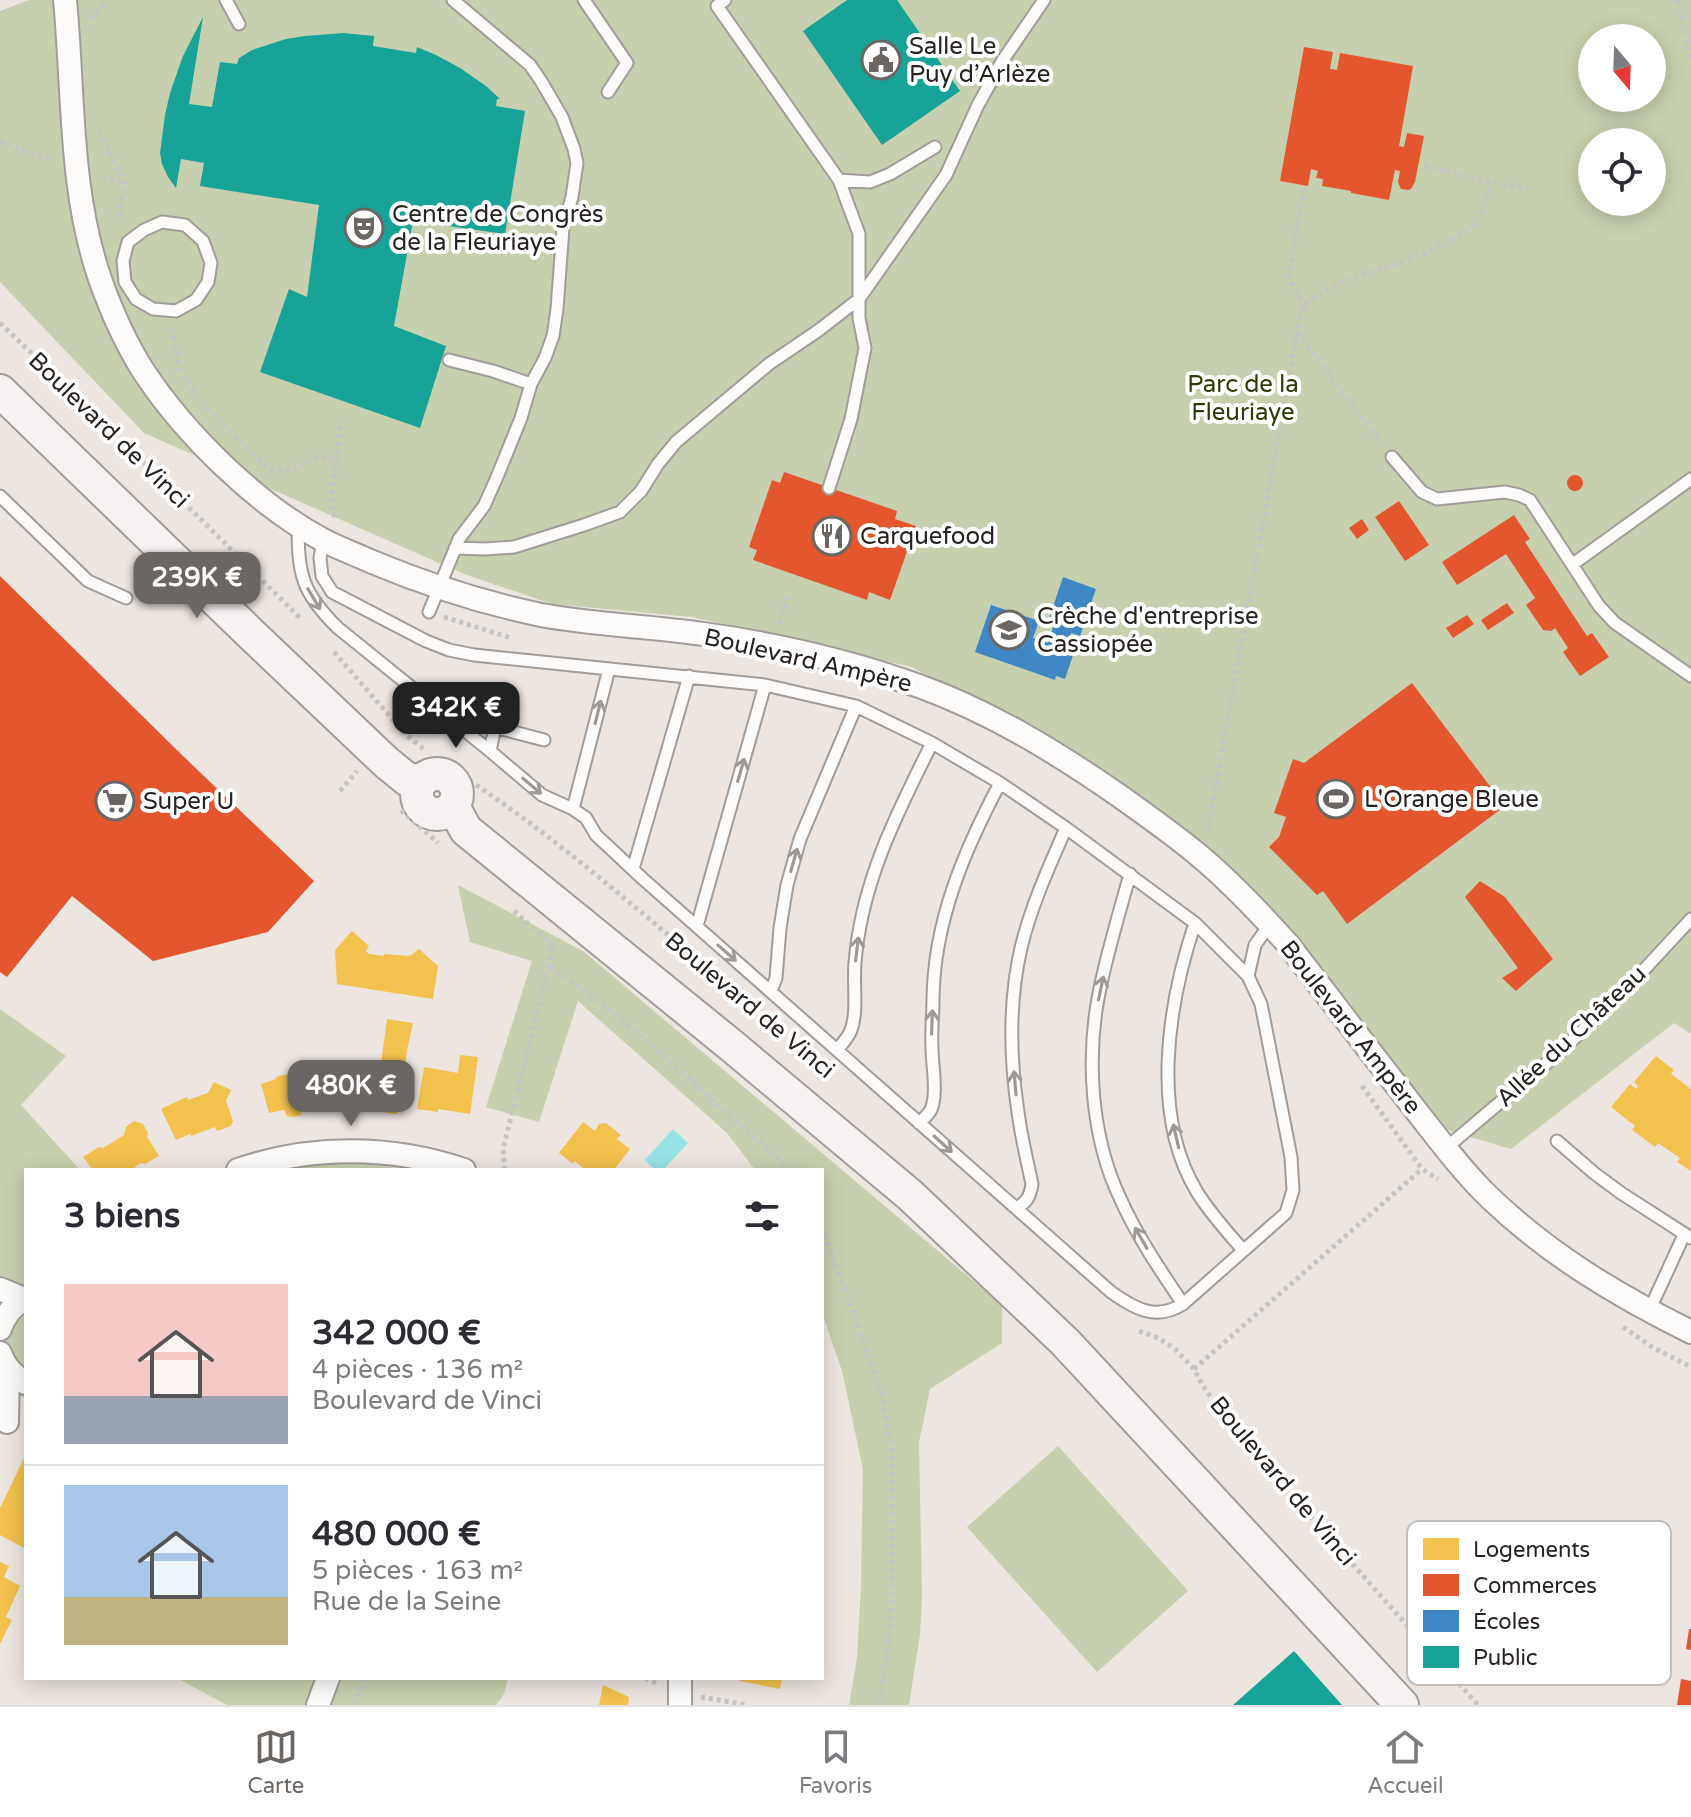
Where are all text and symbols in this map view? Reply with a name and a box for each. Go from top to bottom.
north arrow [1578,24,1666,112]
map controls [1578,24,1666,216]
place label: Salle Le Puy d’Arlèze [909,32,1050,89]
public building icon: Salle Le Puy d’Arlèze [860,39,902,81]
button: locate [1578,128,1666,216]
place label: Centre de Congrès de la Fleuriaye [392,200,604,257]
theatre icon: Centre de Congrès de la Fleuriaye [343,207,385,249]
street label: Boulevard de Vinci [22,346,195,514]
park label: Parc de la Fleuriaye [1187,370,1299,427]
restaurant icon: Carquefood [811,515,853,557]
place label: Carquefood [860,522,995,551]
pin: 239K € [132,552,262,620]
text: 239K € [152,562,242,593]
one-way arrow [306,587,322,610]
place label: Crèche d'entreprise Cassiopée [1037,602,1259,659]
school or university icon: Crèche d'entreprise Cassiopée [988,609,1030,651]
street label: Boulevard Ampère [701,622,915,699]
pin: 342K € [391,682,521,750]
text: 342K € [411,692,501,723]
one-way arrow [591,699,606,725]
one-way arrow [734,758,749,784]
one-way arrow [521,777,541,795]
sports icon: L'Orange Bleue [1315,778,1357,820]
supermarket icon: Super U [94,780,136,822]
place label: L'Orange Bleue [1364,785,1539,814]
place label: Super U [143,787,235,816]
one-way arrow [787,847,802,873]
street label: Boulevard de Vinci [659,926,840,1085]
street label: Boulevard Ampère [1274,935,1427,1120]
one-way arrow [849,936,864,963]
one-way arrow [717,944,737,962]
street label: Allée du Château [1490,960,1652,1113]
one-way arrow [1094,975,1109,1001]
one-way arrow [925,1009,940,1036]
pin: 480K € [286,1060,416,1128]
text: 480K € [306,1070,396,1101]
one-way arrow [1007,1070,1022,1097]
one-way arrow [1168,1124,1183,1150]
one-way arrow [932,1134,952,1152]
icon: filters [740,1194,784,1238]
text: 3 biens [64,1196,180,1237]
one-way arrow [1133,1227,1149,1250]
text: 342 000 € [312,1313,481,1354]
icon: home [128,1316,224,1412]
text: 4 pièces · 136 m² [312,1354,523,1385]
text: Boulevard de Vinci [312,1385,542,1416]
street label: Boulevard de Vinci [1203,1391,1362,1572]
text: 480 000 € [312,1514,481,1555]
icon: home [128,1517,224,1613]
legend [1407,1521,1671,1685]
text: Logements [1473,1537,1590,1563]
text: 5 pièces · 163 m² [312,1555,523,1586]
text: Commerces [1473,1573,1597,1599]
text: Rue de la Seine [312,1586,501,1617]
text: Écoles [1473,1608,1540,1635]
text: Public [1473,1645,1538,1671]
tab: Carte [247,1725,304,1799]
tab: Favoris [799,1725,872,1799]
tab: Accueil [1367,1725,1444,1799]

